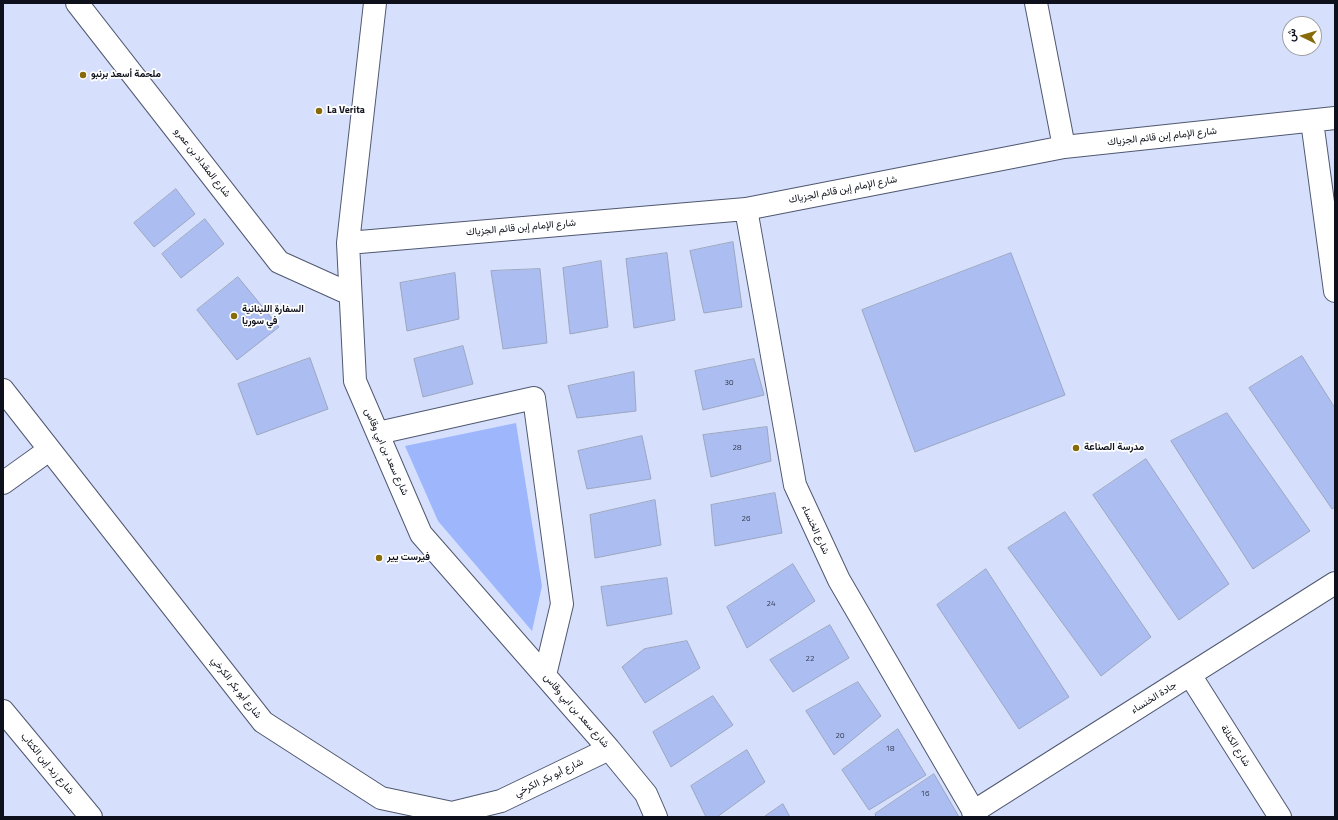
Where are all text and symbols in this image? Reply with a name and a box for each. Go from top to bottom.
north arrow [1282,16,1322,56]
text: ش [1282,28,1300,42]
place label: ملحمة أسعد برنبو [91,69,161,81]
marker: ملحمة أسعد برنبو [78,70,88,80]
place label: La Verita [327,105,365,117]
marker: La Verita [314,106,324,116]
street label: شارع الإمام إبن قائم الجزياك [1107,125,1217,149]
street label: شارع المقداد بن عمرو [171,126,233,200]
street label: شارع الإمام إبن قائم الجزياك [788,174,898,206]
street label: شارع الإمام إبن قائم الجزياك [466,217,576,239]
place label: السفارة اللبنانية في سوريا [242,304,304,328]
marker: السفارة اللبنانية في سوريا [229,311,239,321]
house number: 30 [725,378,733,388]
street label: شارع سعد بن ابي وقاس [361,407,411,497]
place label: مدرسة الصناعة [1084,442,1144,454]
house number: 28 [733,443,741,453]
marker: مدرسة الصناعة [1071,443,1081,453]
street label: شارع الخنساء [798,504,832,556]
house number: 26 [742,514,750,524]
place label: فيرست يير [387,552,430,564]
marker: فيرست يير [374,553,384,563]
house number: 24 [767,599,775,609]
house number: 22 [806,654,814,664]
street label: شارع أبو بكر الكرخي [208,655,264,721]
street label: شارع سعد بن ابي وقاس [541,672,611,750]
street label: جادة الخنساء [1129,679,1179,717]
street label: شارع الكنانة [1218,723,1252,769]
street label: شارع زيد إبن الكتاب [18,731,76,797]
house number: 20 [836,731,844,741]
house number: 18 [886,744,894,754]
street label: شارع أبو بكر الكرخي [513,756,585,800]
house number: 16 [921,789,929,799]

